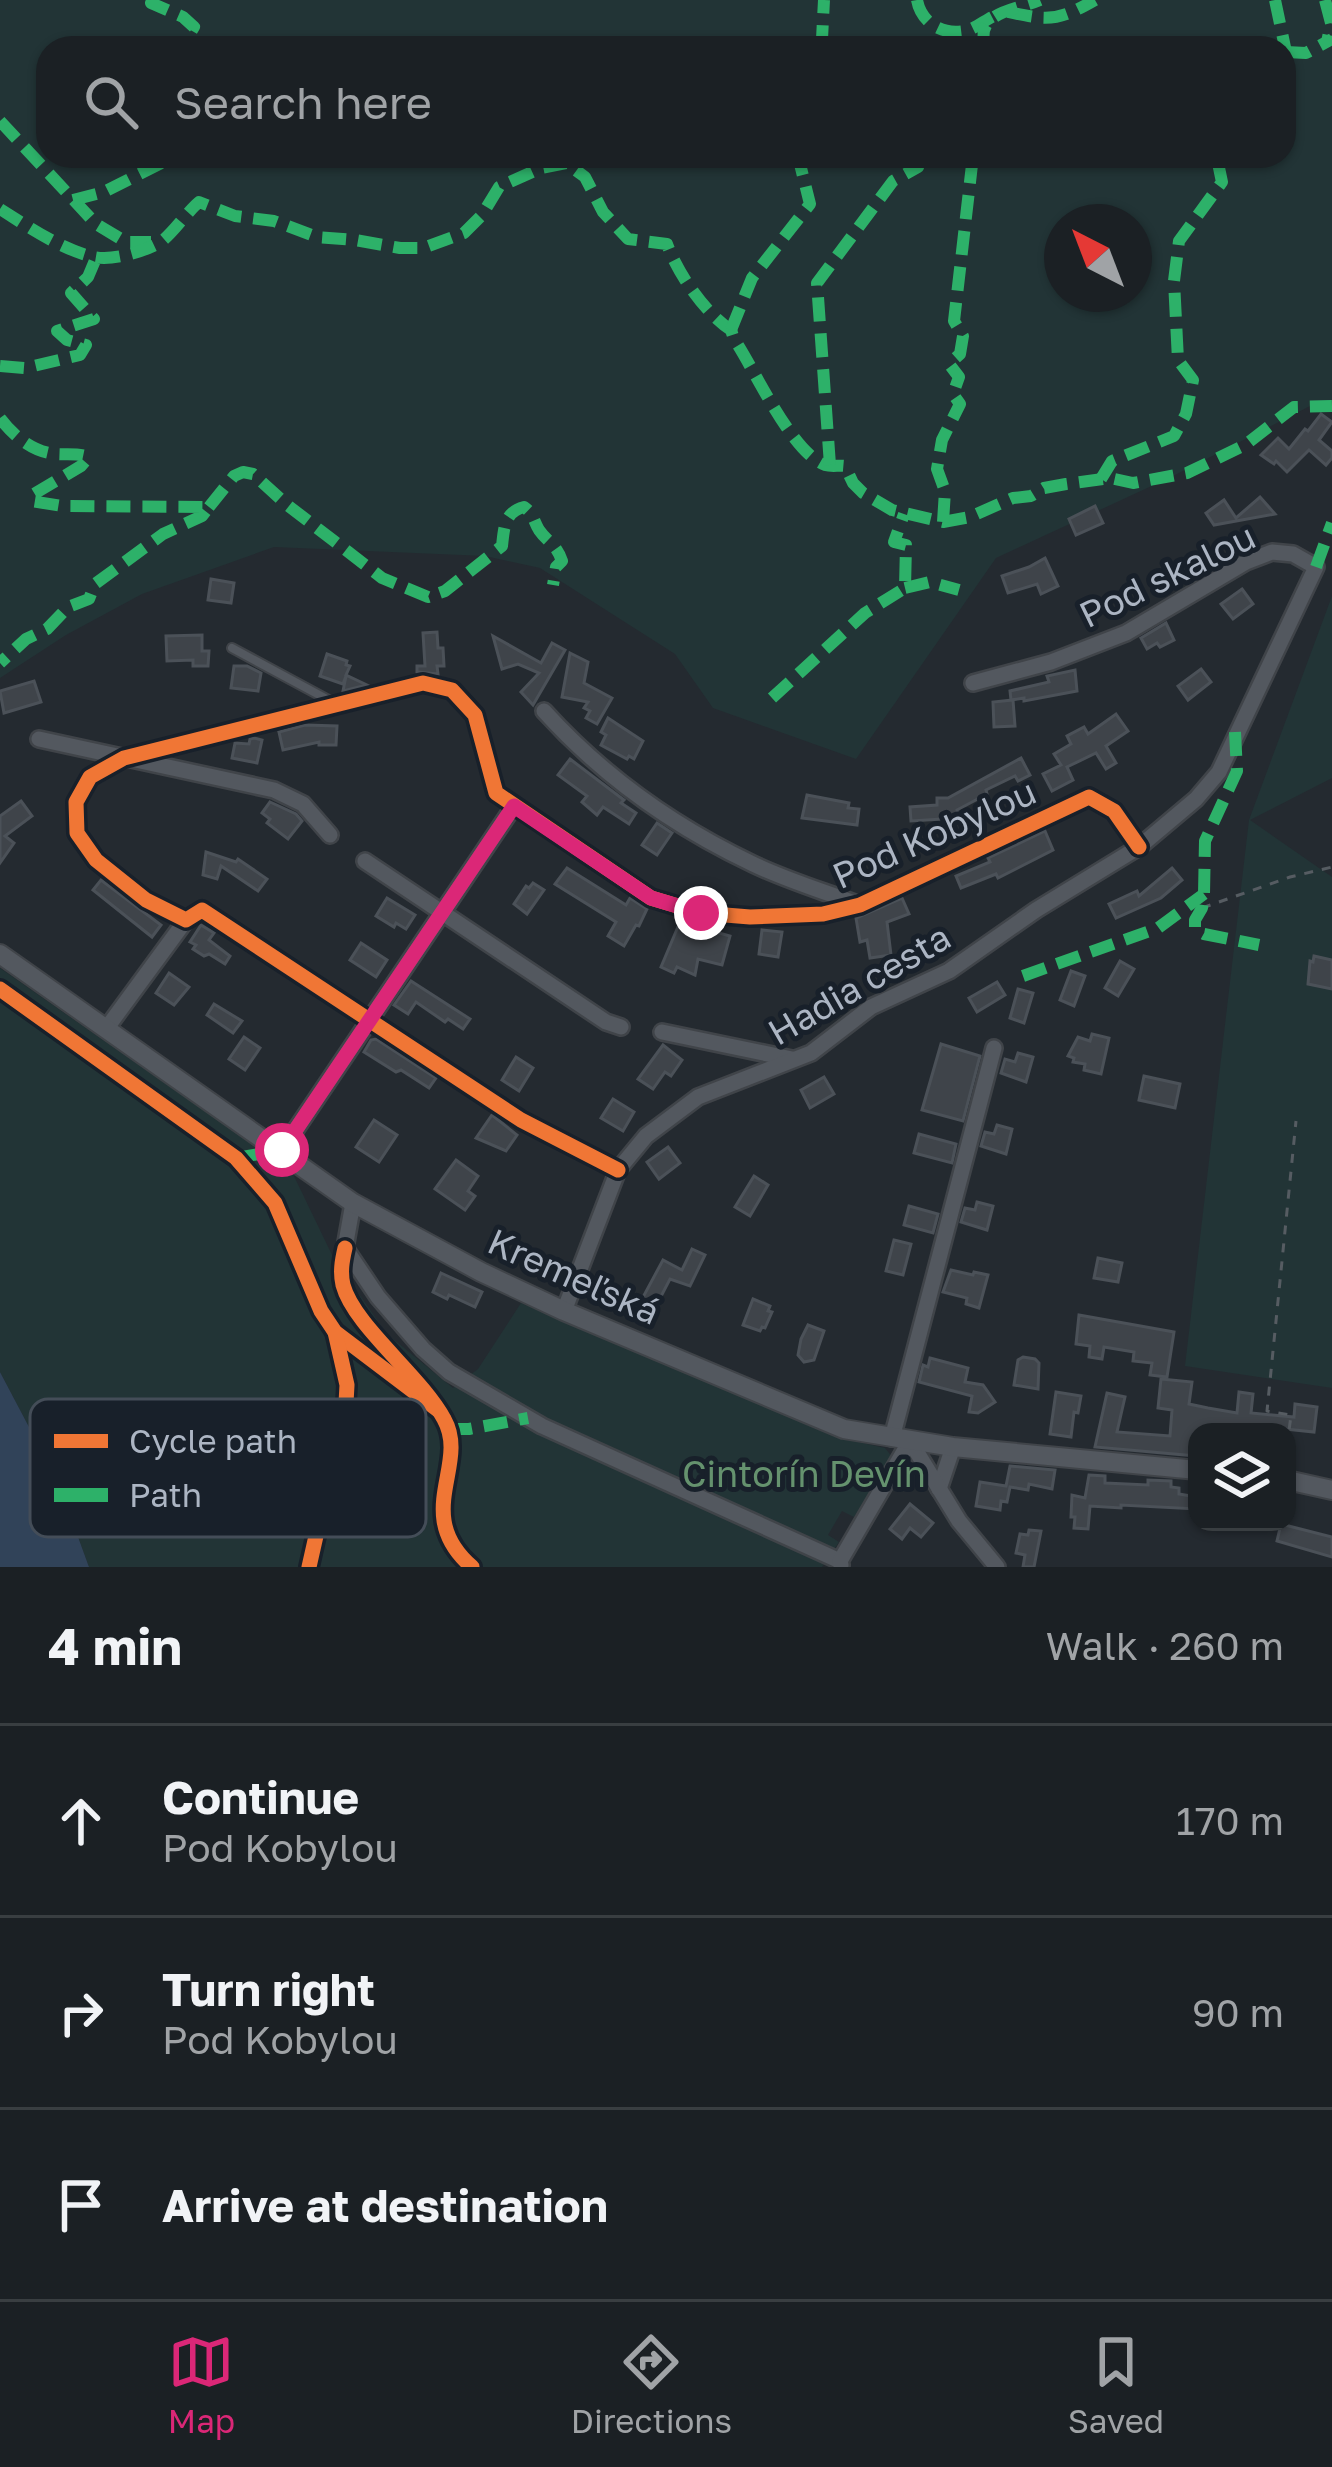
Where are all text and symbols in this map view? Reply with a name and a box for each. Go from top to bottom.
search box [36,36,1296,168]
icon: search [78,69,144,135]
text: Search here [174,75,432,129]
north arrow [1044,204,1152,312]
street label: Pod skalou [1072,514,1262,636]
street label: Pod Kobylou [826,769,1042,897]
route end [674,886,728,940]
street label: Hadia cesta [760,915,958,1053]
route start [255,1123,309,1177]
street label: Kremeľská [482,1219,666,1333]
legend [30,1399,426,1537]
text: Cycle path [129,1421,297,1460]
map controls [1188,1423,1296,1531]
button: layers [1188,1423,1296,1531]
park label: Cintorín Devín [682,1452,926,1495]
text: Path [129,1475,202,1514]
text: 4 min [48,1615,182,1676]
text: Walk · 260 m [1046,1622,1284,1669]
text: Continue [162,1770,359,1824]
icon: ahead [48,1788,114,1854]
text: 170 m [1176,1797,1284,1844]
text: Pod Kobylou [162,1824,398,1871]
text: Turn right [162,1962,375,2016]
icon: right [48,1980,114,2046]
text: 90 m [1192,1989,1284,2036]
text: Pod Kobylou [162,2016,398,2063]
icon: arrive [48,2172,114,2238]
text: Arrive at destination [162,2178,608,2232]
tab: Map [168,2329,235,2440]
tab: Directions [571,2329,732,2440]
tab: Saved [1068,2329,1164,2440]

